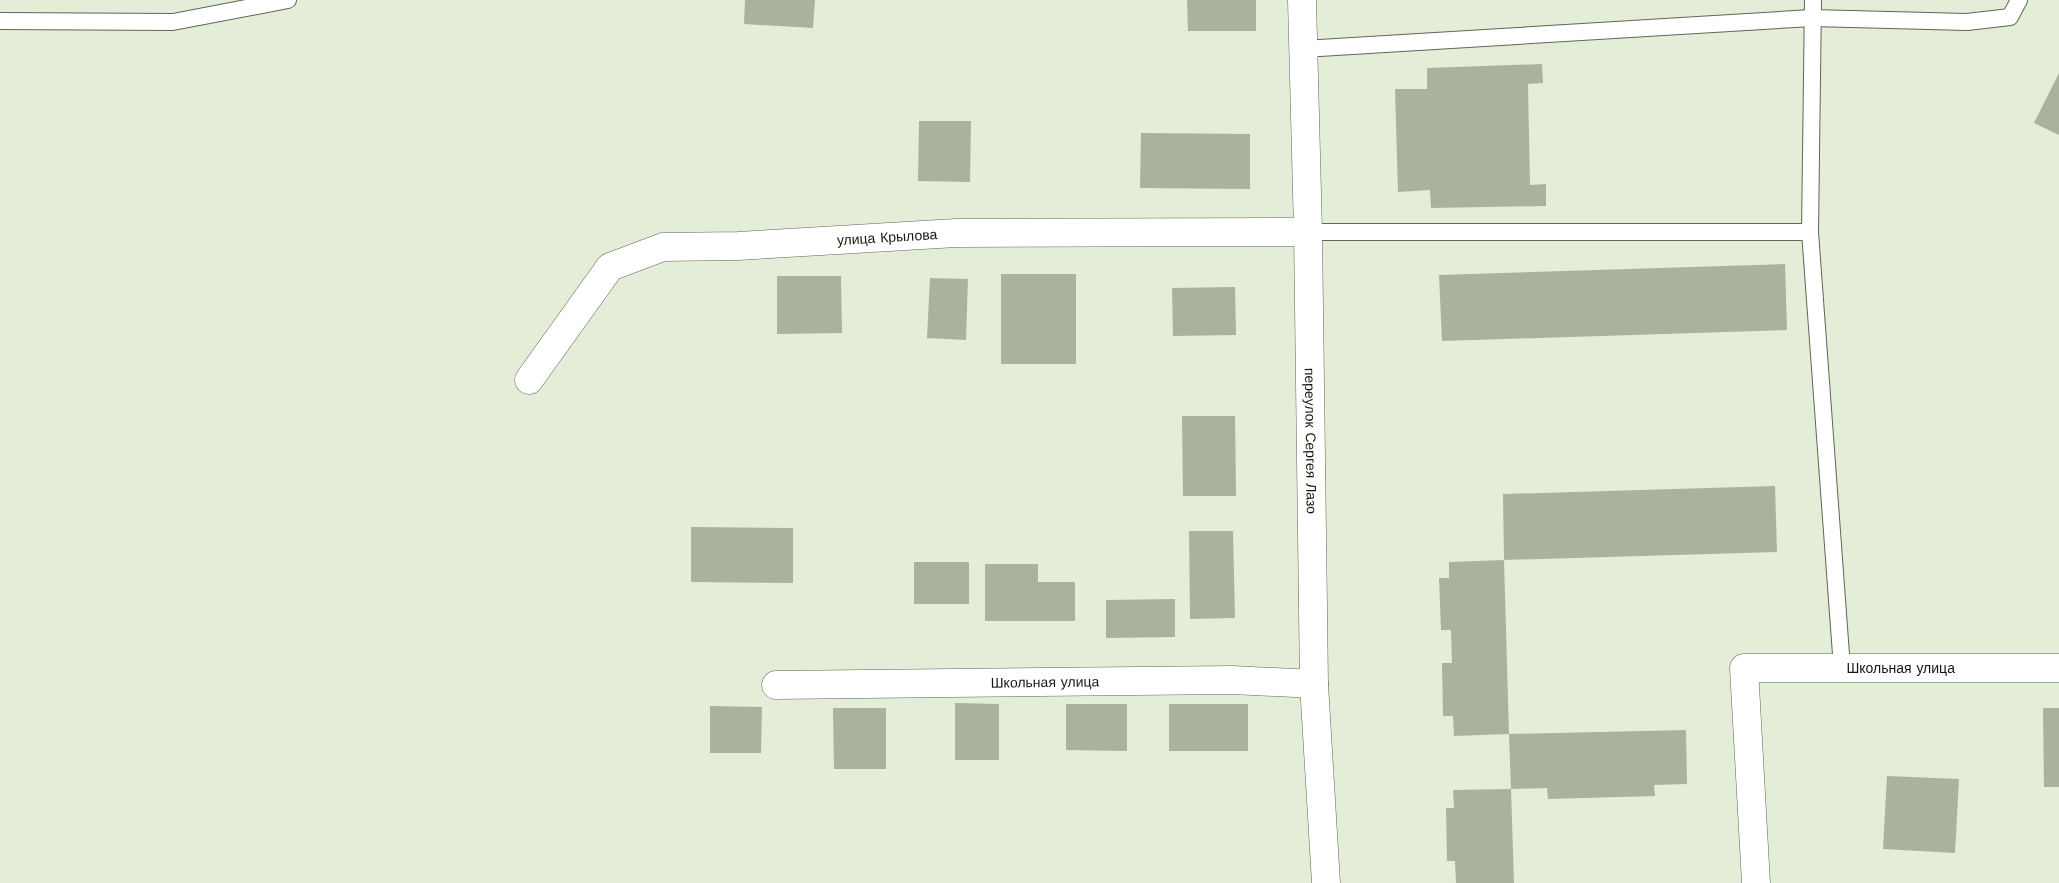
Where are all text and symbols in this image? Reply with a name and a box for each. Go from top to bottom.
street label: улица Крылова [836,226,938,248]
street label: переулок Сергея Лазо [1302,368,1320,514]
street label: Школьная улица [1846,660,1955,676]
street label: Школьная улица [991,673,1100,691]

